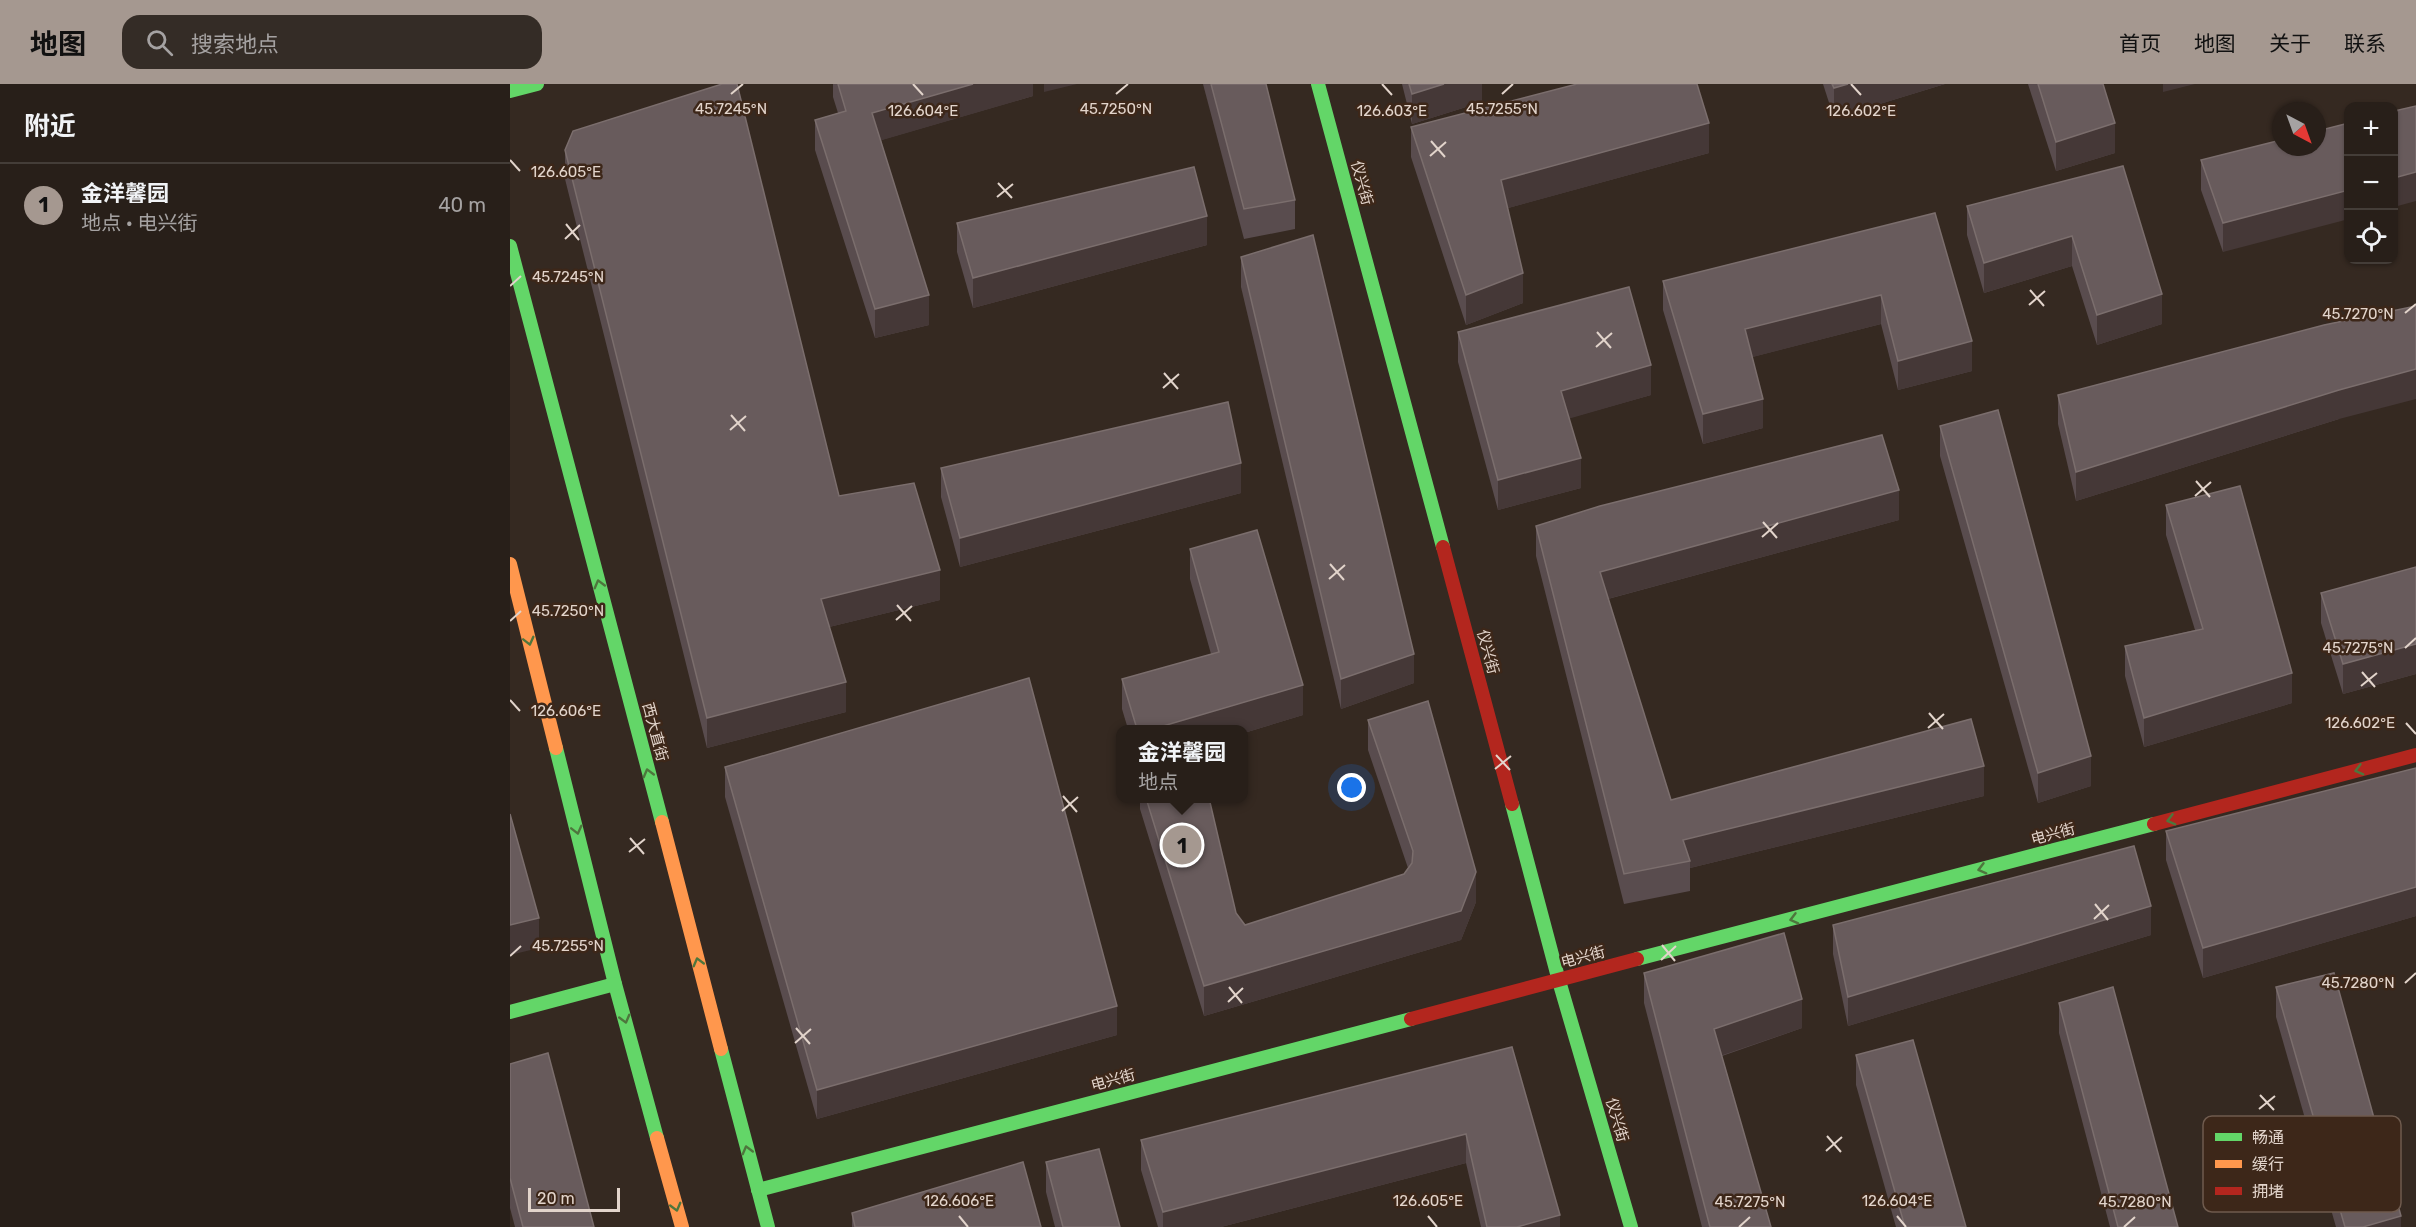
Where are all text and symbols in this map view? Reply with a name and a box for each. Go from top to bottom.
search box [122,15,542,69]
icon: search [143,26,176,59]
text: 地图 [30,28,86,61]
text: 搜索地点 [191,31,279,58]
text: 首页 [2119,31,2161,56]
text: 地图 [2194,31,2236,56]
text: 关于 [2269,31,2311,56]
text: 联系 [2344,31,2386,56]
text: 45.7245°N [695,100,767,118]
text: 45.7250°N [1080,100,1152,118]
text: 45.7255°N [1466,100,1538,118]
text: 126.604°E [888,102,958,120]
text: 126.603°E [1357,102,1427,120]
text: 126.602°E [1826,102,1896,120]
north arrow [2272,102,2326,156]
map controls [2344,102,2398,264]
button: + [2344,102,2398,156]
text: 附近 [24,111,76,142]
button: − [2344,156,2398,210]
street label: 仪兴街 [1347,159,1377,207]
text: 126.605°E [531,163,601,181]
text: 金洋馨园 [81,180,169,207]
text: 1 [39,193,48,217]
text: 40 m [438,193,486,217]
button: locate [2344,210,2398,264]
text: 地点 · 电兴街 [81,211,197,235]
text: 45.7245°N [532,268,604,286]
text: 45.7270°N [2322,305,2394,323]
one-way arrow [594,580,606,590]
text: 45.7250°N [532,602,604,620]
street label: 仪兴街 [1473,628,1503,676]
one-way arrow [522,636,535,646]
text: 45.7275°N [2323,639,2393,657]
street label: 西大直街 [639,701,671,763]
text: 126.606°E [531,702,601,720]
text: 126.602°E [2325,714,2395,732]
popup [1116,725,1248,803]
text: 金洋馨园 [1138,739,1226,766]
one-way arrow [2355,763,2365,775]
one-way arrow [643,768,656,778]
text: 地点 [1138,770,1178,794]
your location [1337,773,1366,802]
one-way arrow [2166,812,2176,825]
street label: 电兴街 [2029,819,2077,849]
pin: 1 [1162,822,1202,867]
one-way arrow [569,825,582,835]
one-way arrow [1977,862,1987,875]
one-way arrow [1789,912,1800,924]
text: 45.7255°N [532,937,604,955]
street label: 电兴街 [1559,942,1607,972]
one-way arrow [693,957,705,967]
text: 45.7280°N [2321,974,2395,992]
one-way arrow [617,1014,630,1024]
street label: 电兴街 [1089,1065,1137,1095]
street label: 仪兴街 [1602,1096,1632,1144]
legend [2203,1116,2401,1212]
text: 畅通 [2252,1128,2284,1147]
one-way arrow [742,1145,755,1155]
text: 缓行 [2252,1155,2284,1174]
text: 拥堵 [2252,1182,2284,1201]
scale bar [528,1185,620,1212]
text: 20 m [537,1189,575,1208]
text: 126.606°E [924,1192,994,1210]
text: 126.605°E [1393,1192,1463,1210]
text: 126.604°E [1862,1192,1932,1210]
text: 45.7275°N [1715,1193,1785,1211]
text: 45.7280°N [2098,1193,2172,1211]
one-way arrow [669,1202,682,1212]

